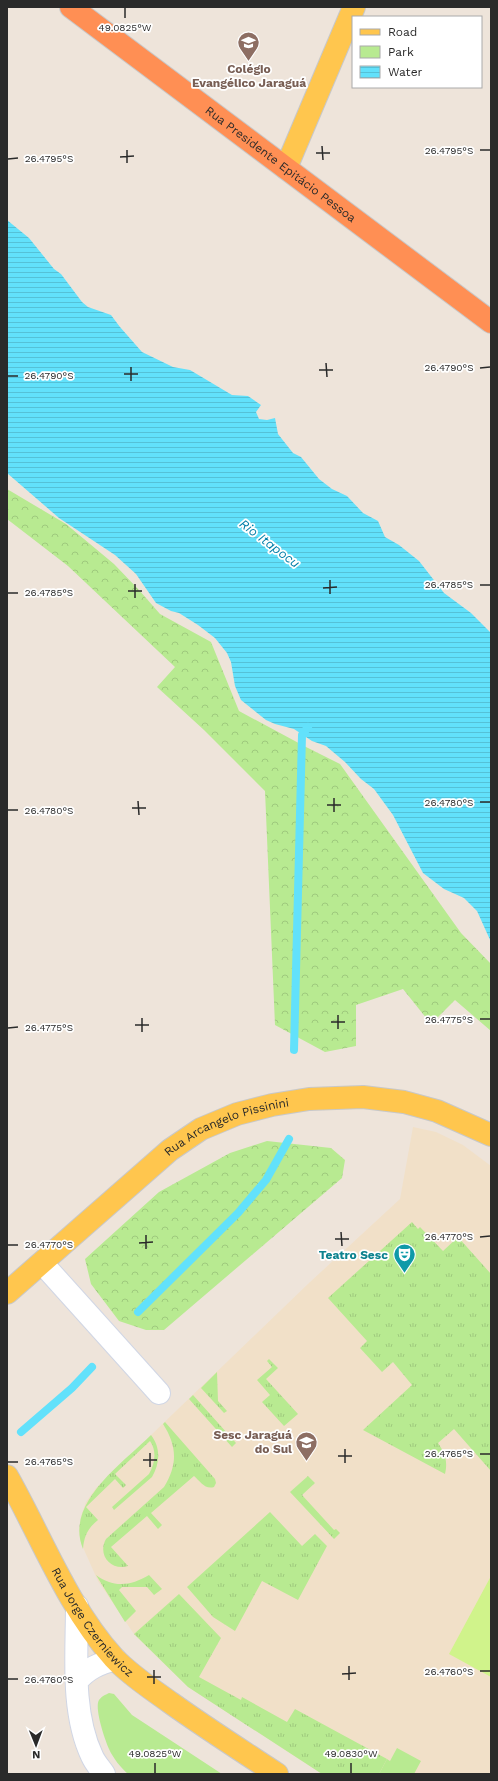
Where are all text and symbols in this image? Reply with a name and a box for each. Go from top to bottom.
legend [352,16,482,88]
text: 49.0825°W [99,22,152,33]
text: Road [388,25,417,39]
school or university icon: Colégio Evangélico Jaraguá [236,29,262,62]
text: Park [388,45,414,59]
place label: Colégio Evangélico Jaraguá [192,62,306,90]
text: Water [388,65,423,79]
street label: Rua Presidente Epitácio Pessoa [203,103,359,225]
text: 26.4795°S [425,145,473,156]
text: 26.4795°S [25,153,73,164]
text: 26.4790°S [424,362,474,373]
text: 26.4790°S [24,370,74,381]
water label: Rio Itapocu [237,516,303,571]
text: 26.4785°S [425,579,473,590]
text: 26.4785°S [25,587,73,598]
text: 26.4780°S [425,797,473,808]
text: 26.4780°S [25,805,73,816]
text: 26.4775°S [425,1014,473,1025]
text: 26.4775°S [25,1022,73,1033]
street label: Rua Arcangelo Pissinini [161,1095,290,1159]
text: 26.4770°S [425,1231,473,1242]
text: 26.4770°S [25,1239,73,1250]
theatre icon: Teatro Sesc [391,1242,417,1275]
place label: Teatro Sesc [319,1248,388,1262]
place label: Sesc Jaraguá do Sul [213,1428,292,1456]
school or university icon: Sesc Jaraguá do Sul [294,1429,320,1462]
text: 26.4765°S [425,1448,473,1459]
text: 26.4765°S [25,1456,73,1467]
street label: Rua Jorge Czerniewicz [49,1565,136,1680]
text: 26.4760°S [425,1666,473,1677]
text: 26.4760°S [25,1674,73,1685]
north arrow [16,1725,56,1765]
text: N [32,1748,40,1761]
text: 49.0825°W [129,1748,182,1759]
text: 49.0830°W [325,1748,378,1759]

